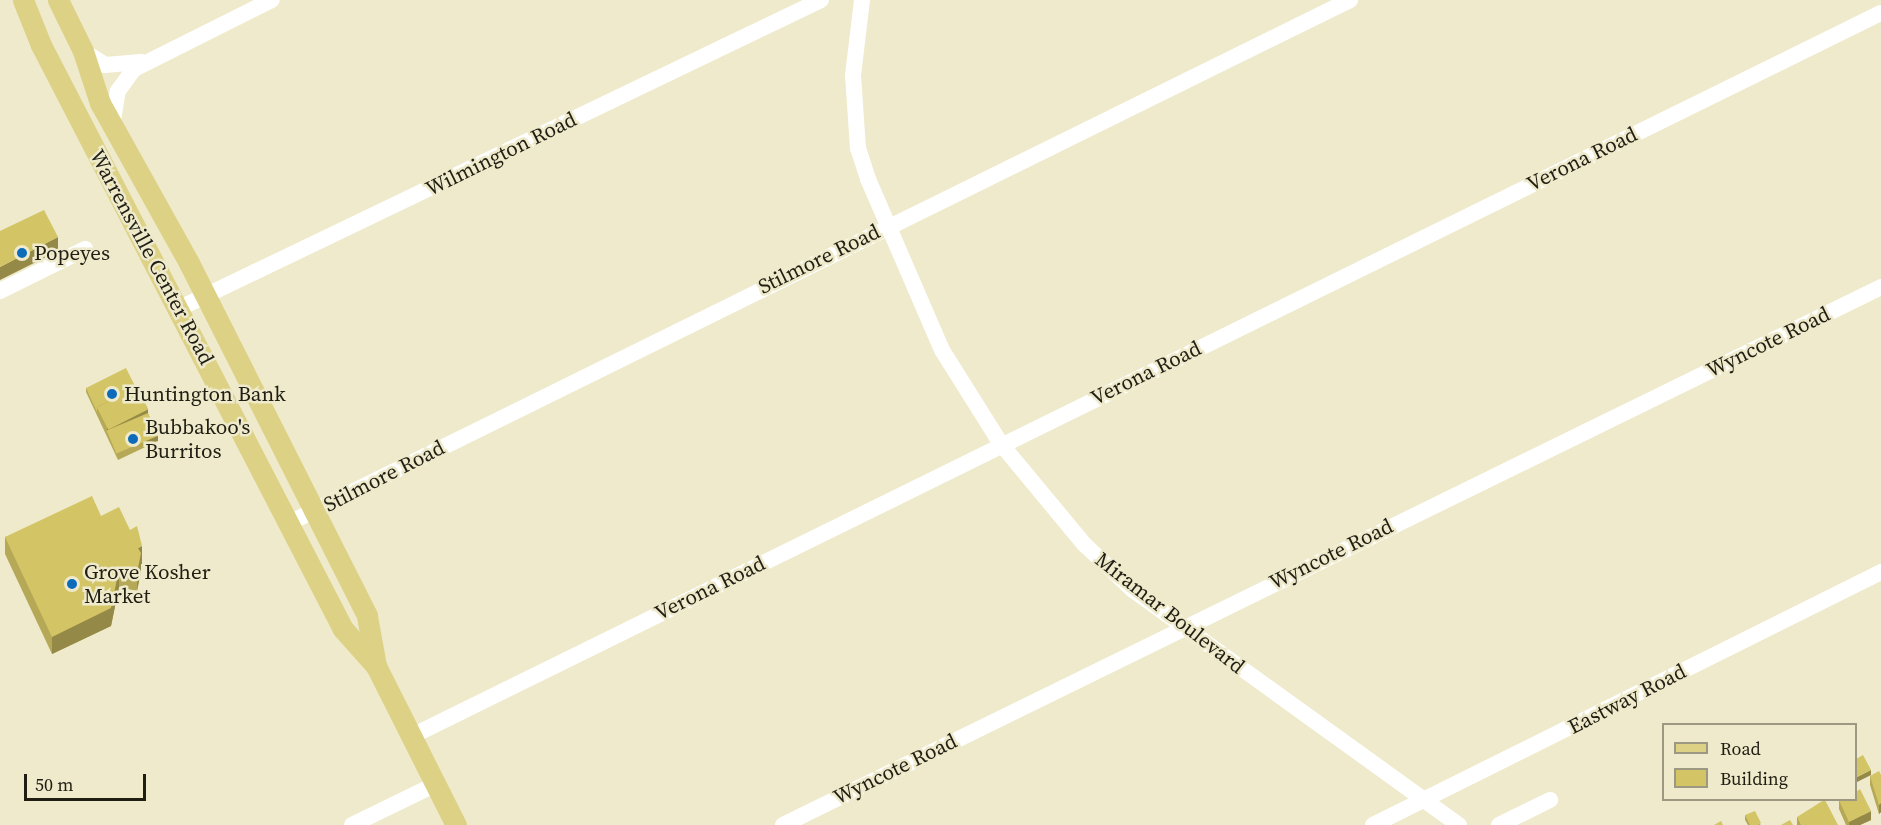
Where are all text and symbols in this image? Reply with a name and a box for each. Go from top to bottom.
street label: Wilmington Road [421,107,581,201]
street label: Verona Road [1523,121,1641,197]
street label: Warrensville Center Road [85,145,219,369]
street label: Stilmore Road [754,219,884,299]
place label: Popeyes [34,240,110,266]
marker: Popeyes [15,246,29,260]
street label: Wyncote Road [1702,301,1834,383]
street label: Verona Road [1087,335,1205,411]
place label: Huntington Bank [124,381,286,407]
marker: Huntington Bank [105,387,119,401]
place label: Bubbakoo's Burritos [145,414,250,464]
marker: Bubbakoo's Burritos [126,432,140,446]
street label: Stilmore Road [319,435,449,517]
street label: Wyncote Road [1265,513,1397,595]
street label: Miramar Boulevard [1090,547,1250,679]
street label: Verona Road [651,550,769,626]
place label: Grove Kosher Market [84,559,211,609]
marker: Grove Kosher Market [65,577,79,591]
street label: Eastway Road [1564,659,1690,739]
legend [1662,723,1857,801]
street label: Wyncote Road [829,728,961,810]
text: Road [1720,736,1761,761]
scale bar [27,762,148,800]
text: Building [1720,766,1788,791]
text: 50 m [35,772,73,797]

